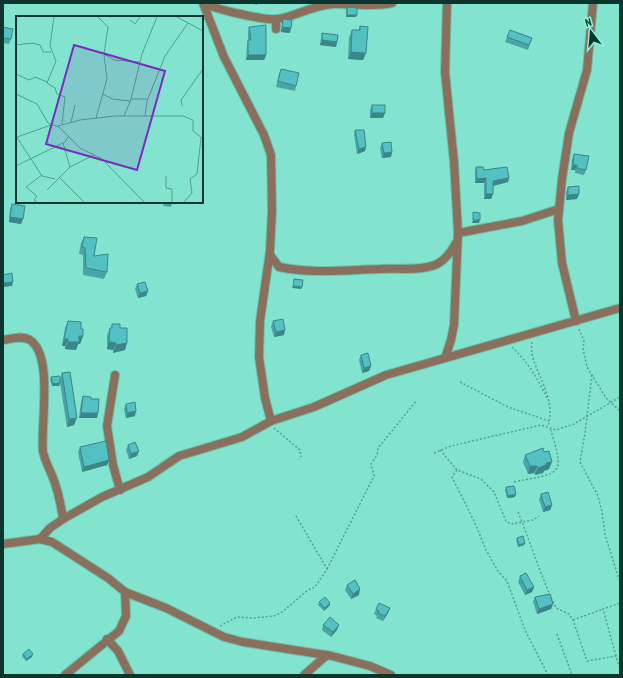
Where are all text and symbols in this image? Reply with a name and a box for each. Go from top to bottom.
north arrow [571,12,611,52]
text: N [583,15,593,30]
inset map [16,16,203,203]

